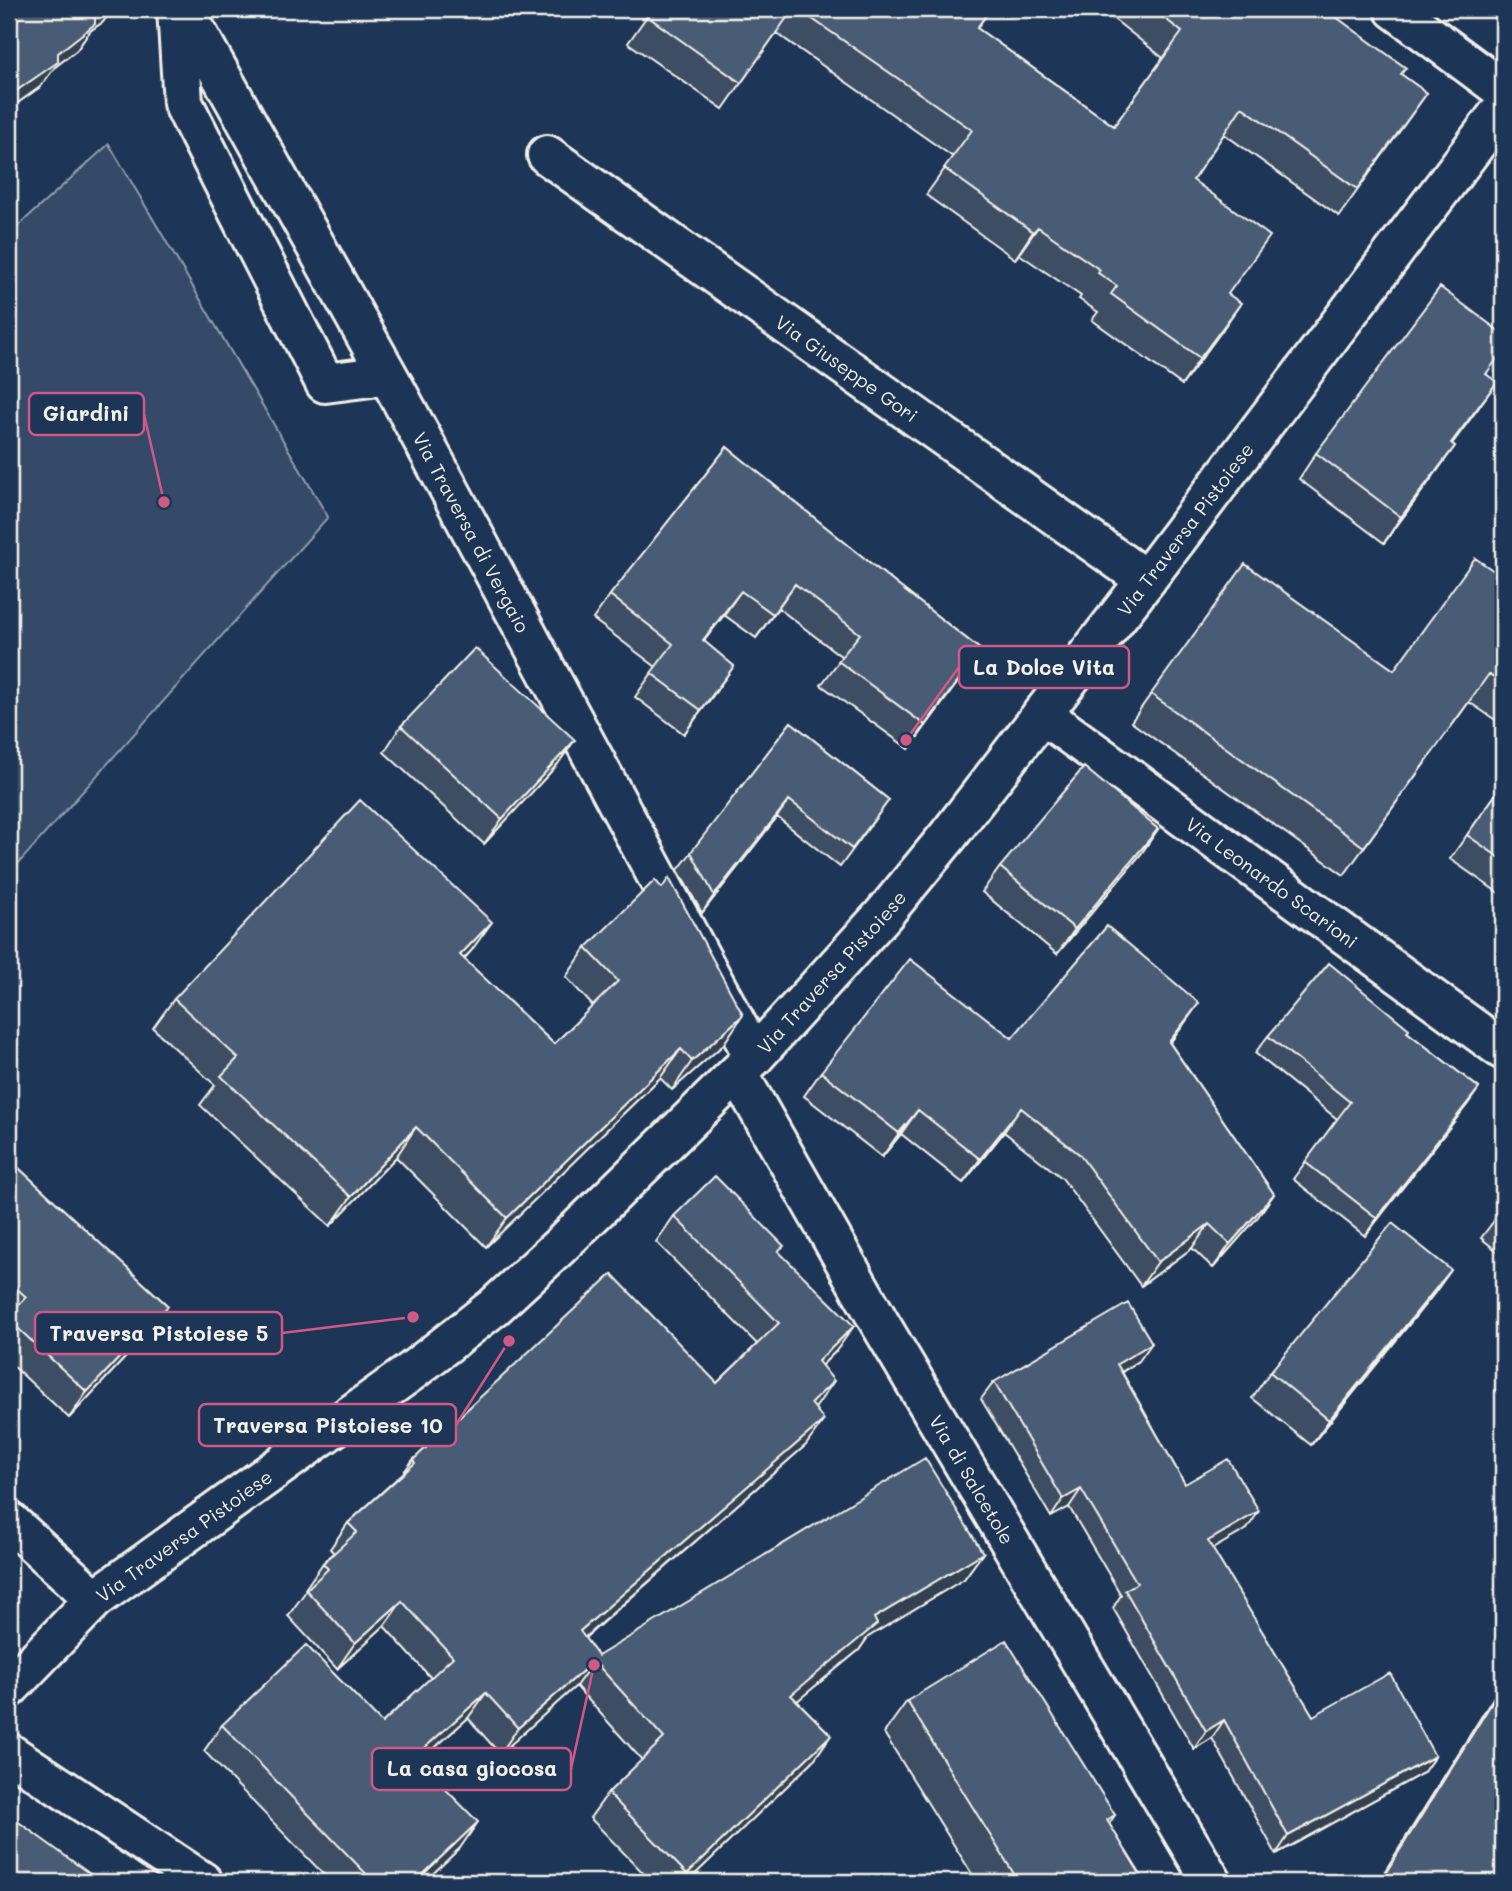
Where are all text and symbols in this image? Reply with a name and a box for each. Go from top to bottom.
street label: Via Giuseppe Gori [771,309,923,427]
callout: Giardini [29,393,144,435]
text: Giardini [43,399,129,426]
street label: Via Traversa di Vergaio [408,427,536,636]
street label: Via Traversa Pistoiese [1111,437,1258,620]
callout: La Dolce Vita [959,646,1129,688]
text: La Dolce Vita [973,653,1115,680]
street label: Via Leonardo Scarioni [1181,811,1363,953]
street label: Via Traversa Pistoiese [751,885,911,1059]
callout: Traversa Pistoiese 5 [35,1312,282,1354]
text: Traversa Pistoiese 5 [50,1319,268,1346]
callout: Traversa Pistoiese 10 [199,1404,456,1446]
street label: Via di Salcetole [924,1410,1021,1548]
text: Traversa Pistoiese 10 [213,1411,443,1438]
street label: Via Traversa Pistoiese [91,1463,277,1607]
callout: La casa giocosa [372,1748,571,1790]
text: La casa giocosa [387,1754,557,1781]

